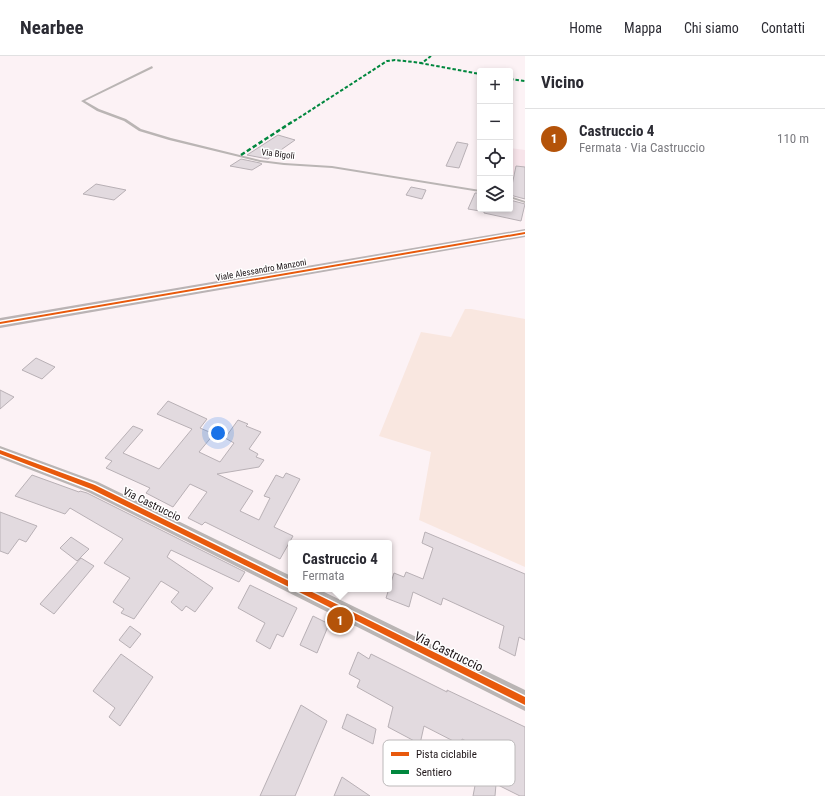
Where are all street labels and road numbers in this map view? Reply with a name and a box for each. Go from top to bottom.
street label: Via Bigoli [261,147,295,161]
street label: Viale Alessandro Manzoni [215,257,307,283]
street label: Via Castruccio [121,485,183,524]
street label: Via Castruccio [412,628,486,675]

